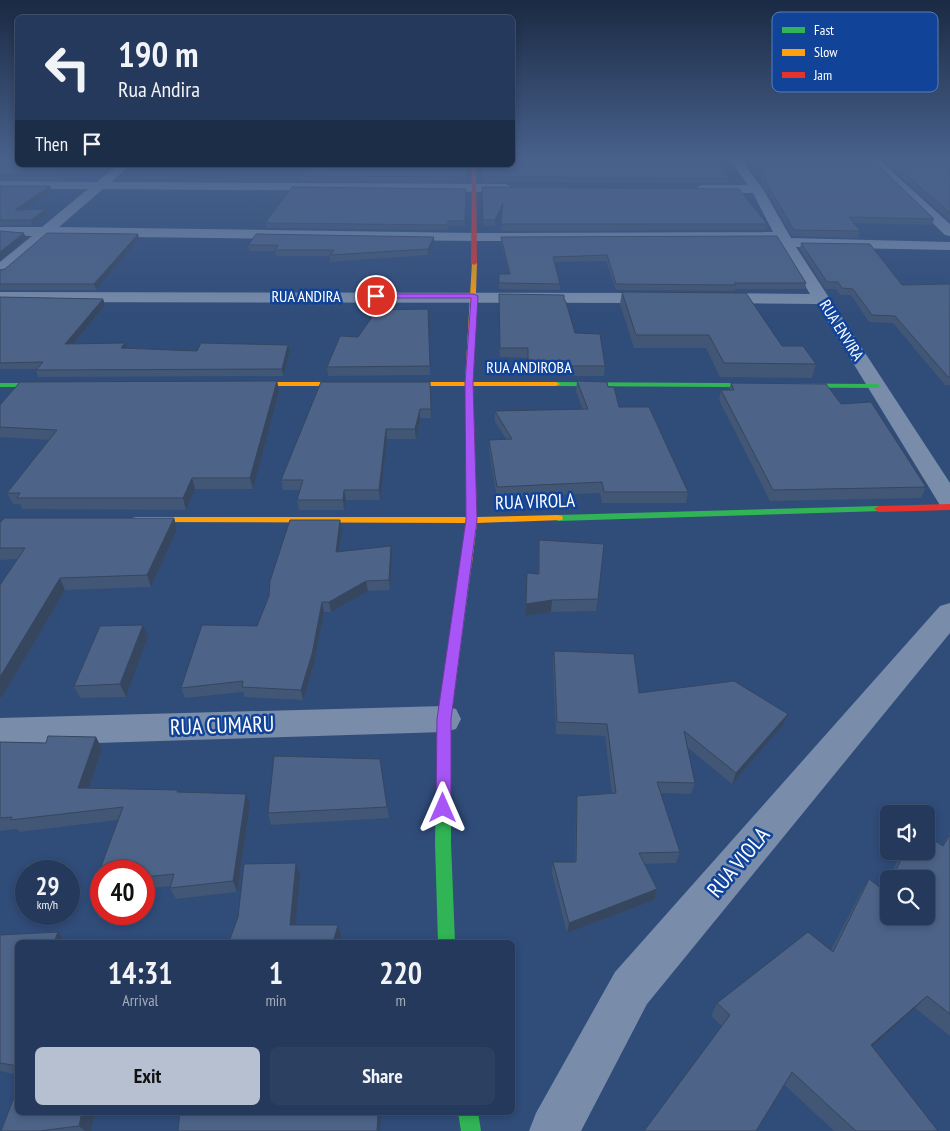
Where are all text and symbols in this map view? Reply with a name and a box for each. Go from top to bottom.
legend [772,12,938,92]
text: Fast [814,21,834,39]
text: 190 m [118,31,199,77]
icon: left [35,35,100,100]
text: Slow [814,43,838,61]
text: Jam [813,66,832,84]
text: Rua Andira [118,75,200,103]
icon: arrive [78,130,106,158]
text: Then [35,132,68,156]
pin [355,275,397,317]
icon: arrive [362,282,390,310]
street label: RUA ANDIRA [271,286,341,306]
street label: RUA ENVIRA [816,296,869,364]
street label: RUA ANDIROBA [486,357,572,377]
street label: RUA VIROLA [495,488,575,514]
street label: RUA CUMARU [169,709,275,741]
position arrow [416,781,468,833]
map controls [880,805,935,925]
button: sound [880,805,935,860]
street label: RUA VIOLA [701,821,776,903]
speed limit sign: 40 [90,860,155,925]
text: 29 [36,870,59,902]
button: search [880,870,935,925]
text: km/h [37,897,58,912]
text: 14:31 [108,953,173,992]
text: 1 [269,953,283,992]
text: 220 [379,953,422,992]
text: Arrival [122,990,158,1010]
text: min [265,990,286,1010]
text: m [395,990,406,1010]
button: Exit [35,1047,260,1105]
button: Share [270,1047,495,1105]

